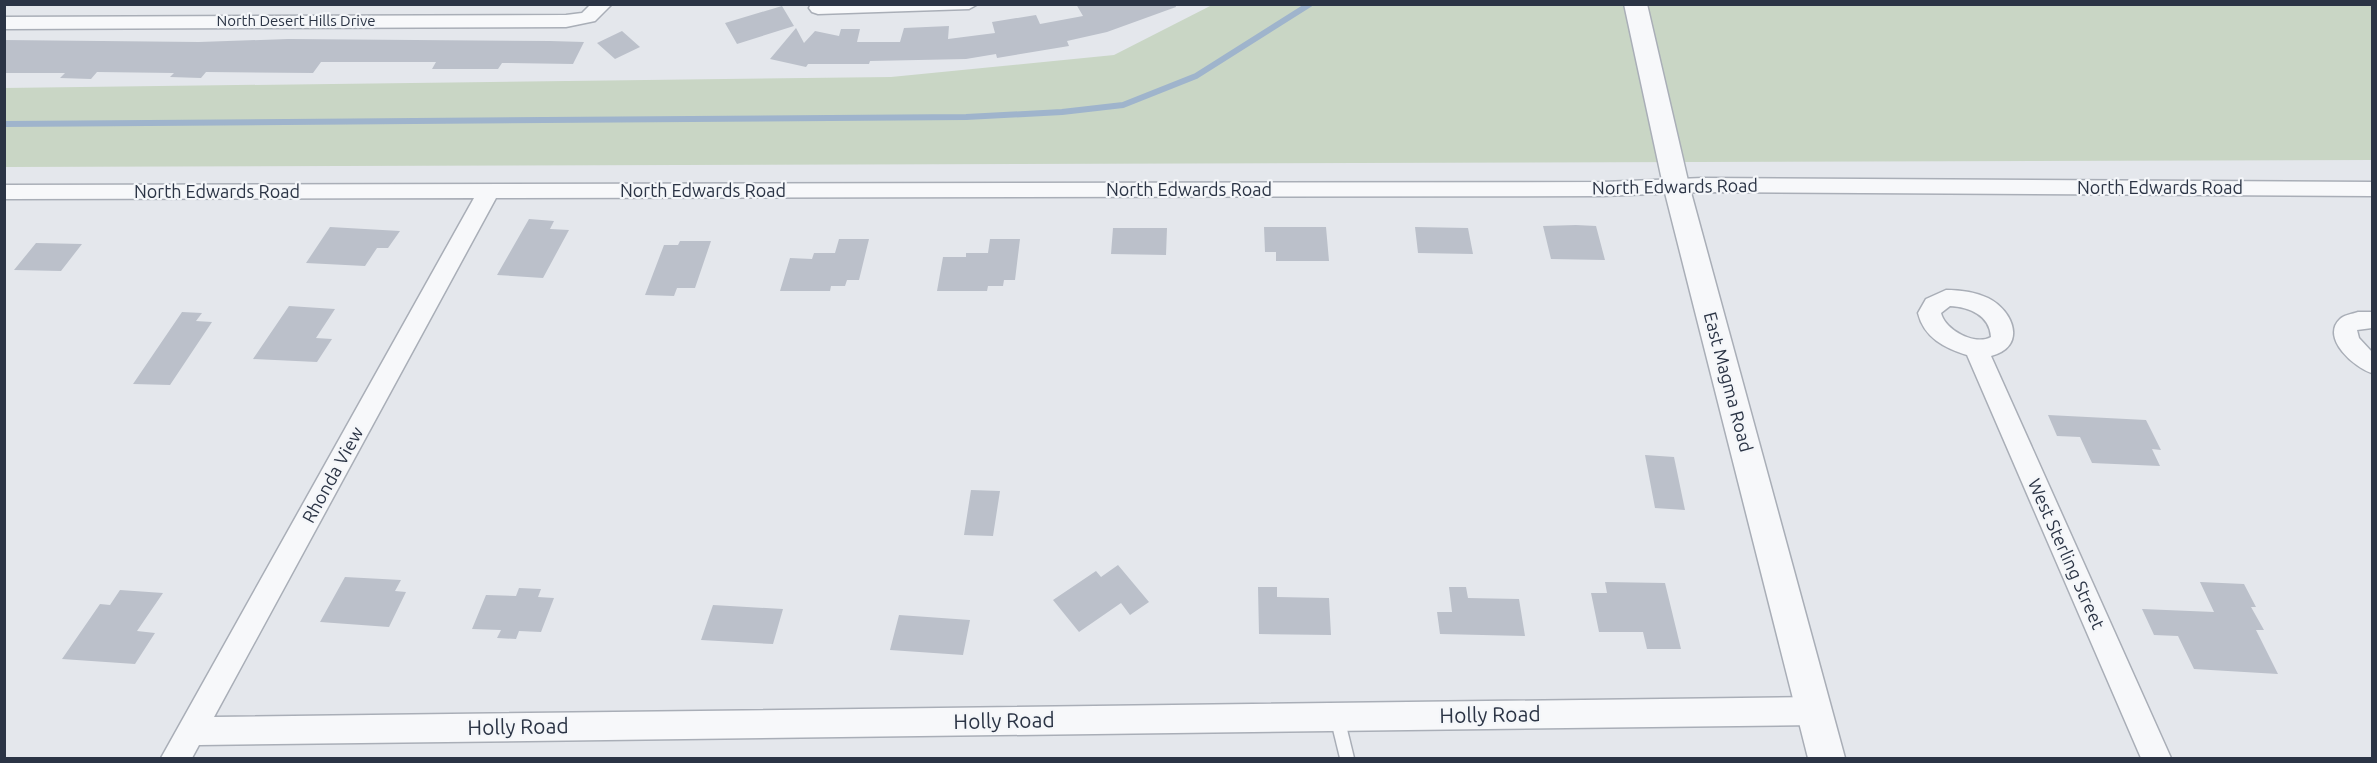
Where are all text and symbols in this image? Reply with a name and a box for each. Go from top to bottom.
street label: North Desert Hills Drive [216,12,376,29]
street label: North Edwards Road [1592,175,1758,197]
street label: North Edwards Road [2077,177,2243,197]
street label: North Edwards Road [1106,179,1272,199]
street label: North Edwards Road [620,180,786,200]
street label: North Edwards Road [134,181,300,201]
street label: East Magma Road [1701,310,1757,454]
street label: Rhonda View [298,423,367,526]
street label: West Sterling Street [2025,475,2109,632]
street label: Holly Road [1439,701,1541,727]
street label: Holly Road [953,707,1055,733]
street label: Holly Road [467,713,569,739]

